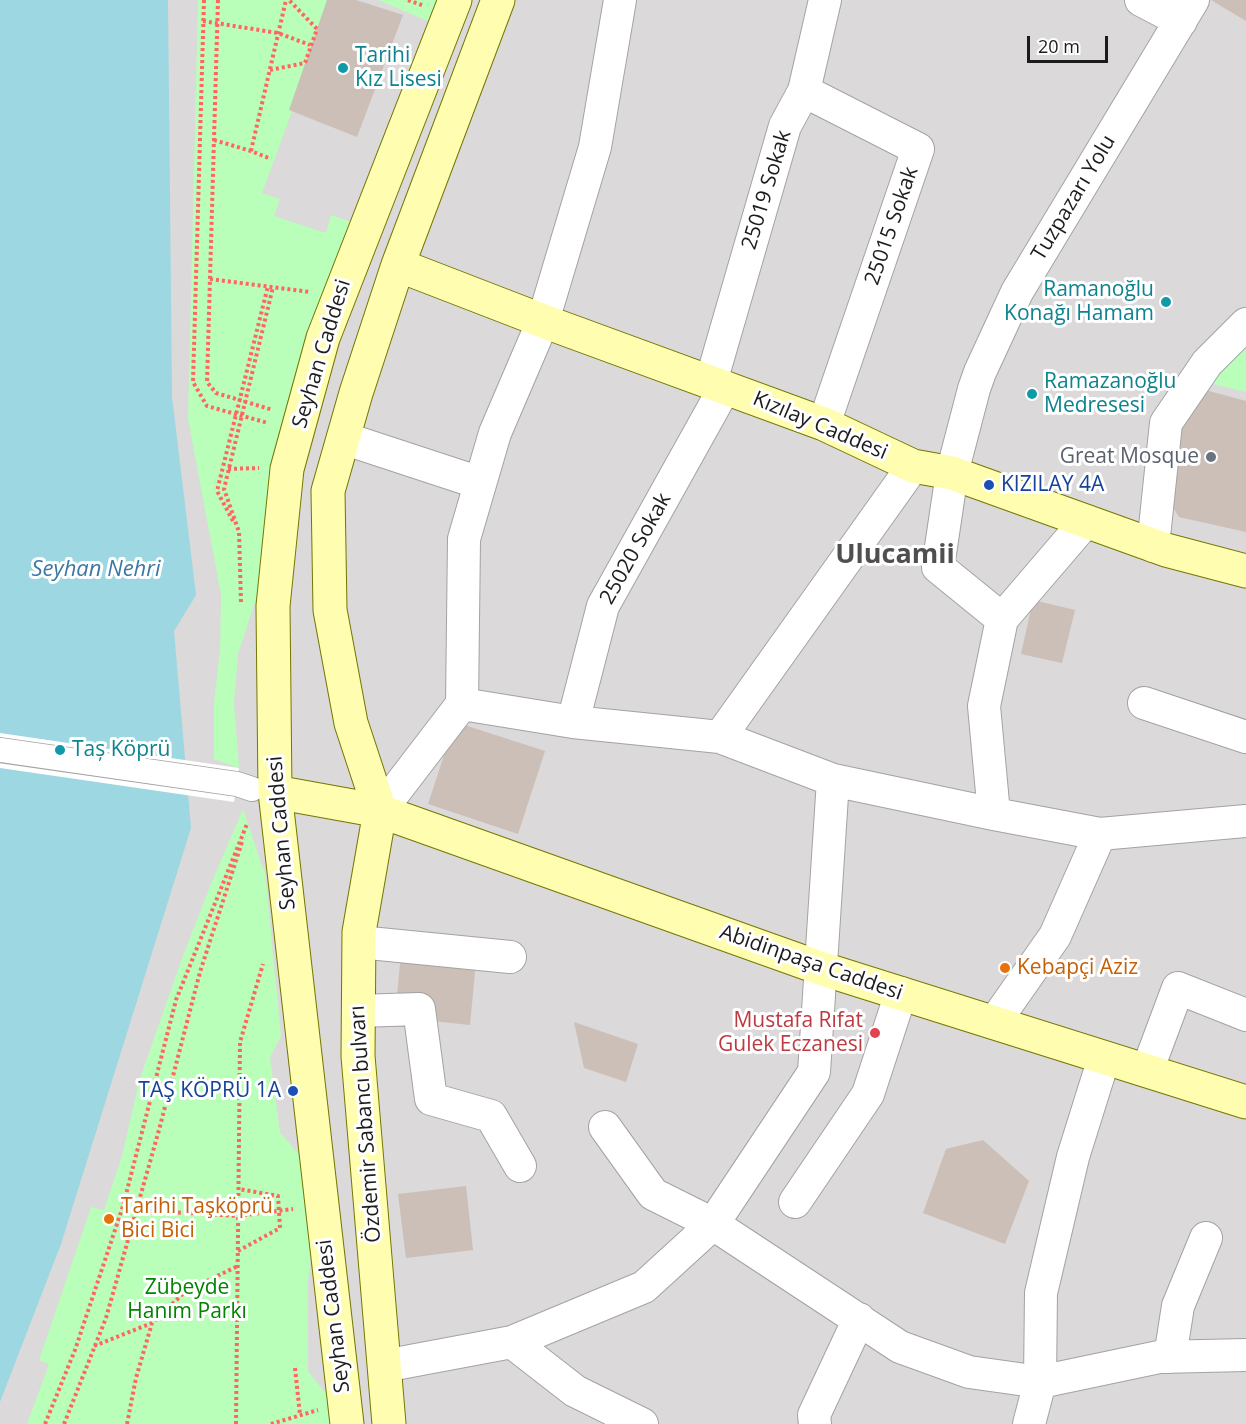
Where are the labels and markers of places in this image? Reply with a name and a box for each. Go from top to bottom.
place label: Tarihi Kız Lisesi [355,43,442,93]
marker: Tarihi Kız Lisesi [336,61,350,75]
place label: Ramanoğlu Konağı Hamam [1004,277,1154,327]
marker: Ramanoğlu Konağı Hamam [1159,295,1173,309]
place label: Ramazanoğlu Medresesi [1044,369,1176,419]
marker: Ramazanoğlu Medresesi [1025,387,1039,401]
place label: Great Mosque [1060,444,1199,470]
marker: Great Mosque [1204,450,1218,464]
place label: KIZILAY 4A [1001,472,1104,498]
marker: KIZILAY 4A [982,478,996,492]
place label: Taș Köprü [72,737,170,763]
marker: Taș Köprü [53,743,67,757]
place label: Kebapçi Aziz [1017,955,1138,981]
marker: Kebapçi Aziz [998,961,1012,975]
place label: Mustafa Rıfat Gulek Eczanesi [718,1008,863,1058]
marker: Mustafa Rıfat Gulek Eczanesi [868,1026,882,1040]
place label: TAŞ KÖPRÜ 1A [138,1078,281,1104]
marker: TAŞ KÖPRÜ 1A [286,1084,300,1098]
place label: Tarihi Taşköprü Bici Bici [121,1194,273,1244]
marker: Tarihi Taşköprü Bici Bici [102,1212,116,1226]

